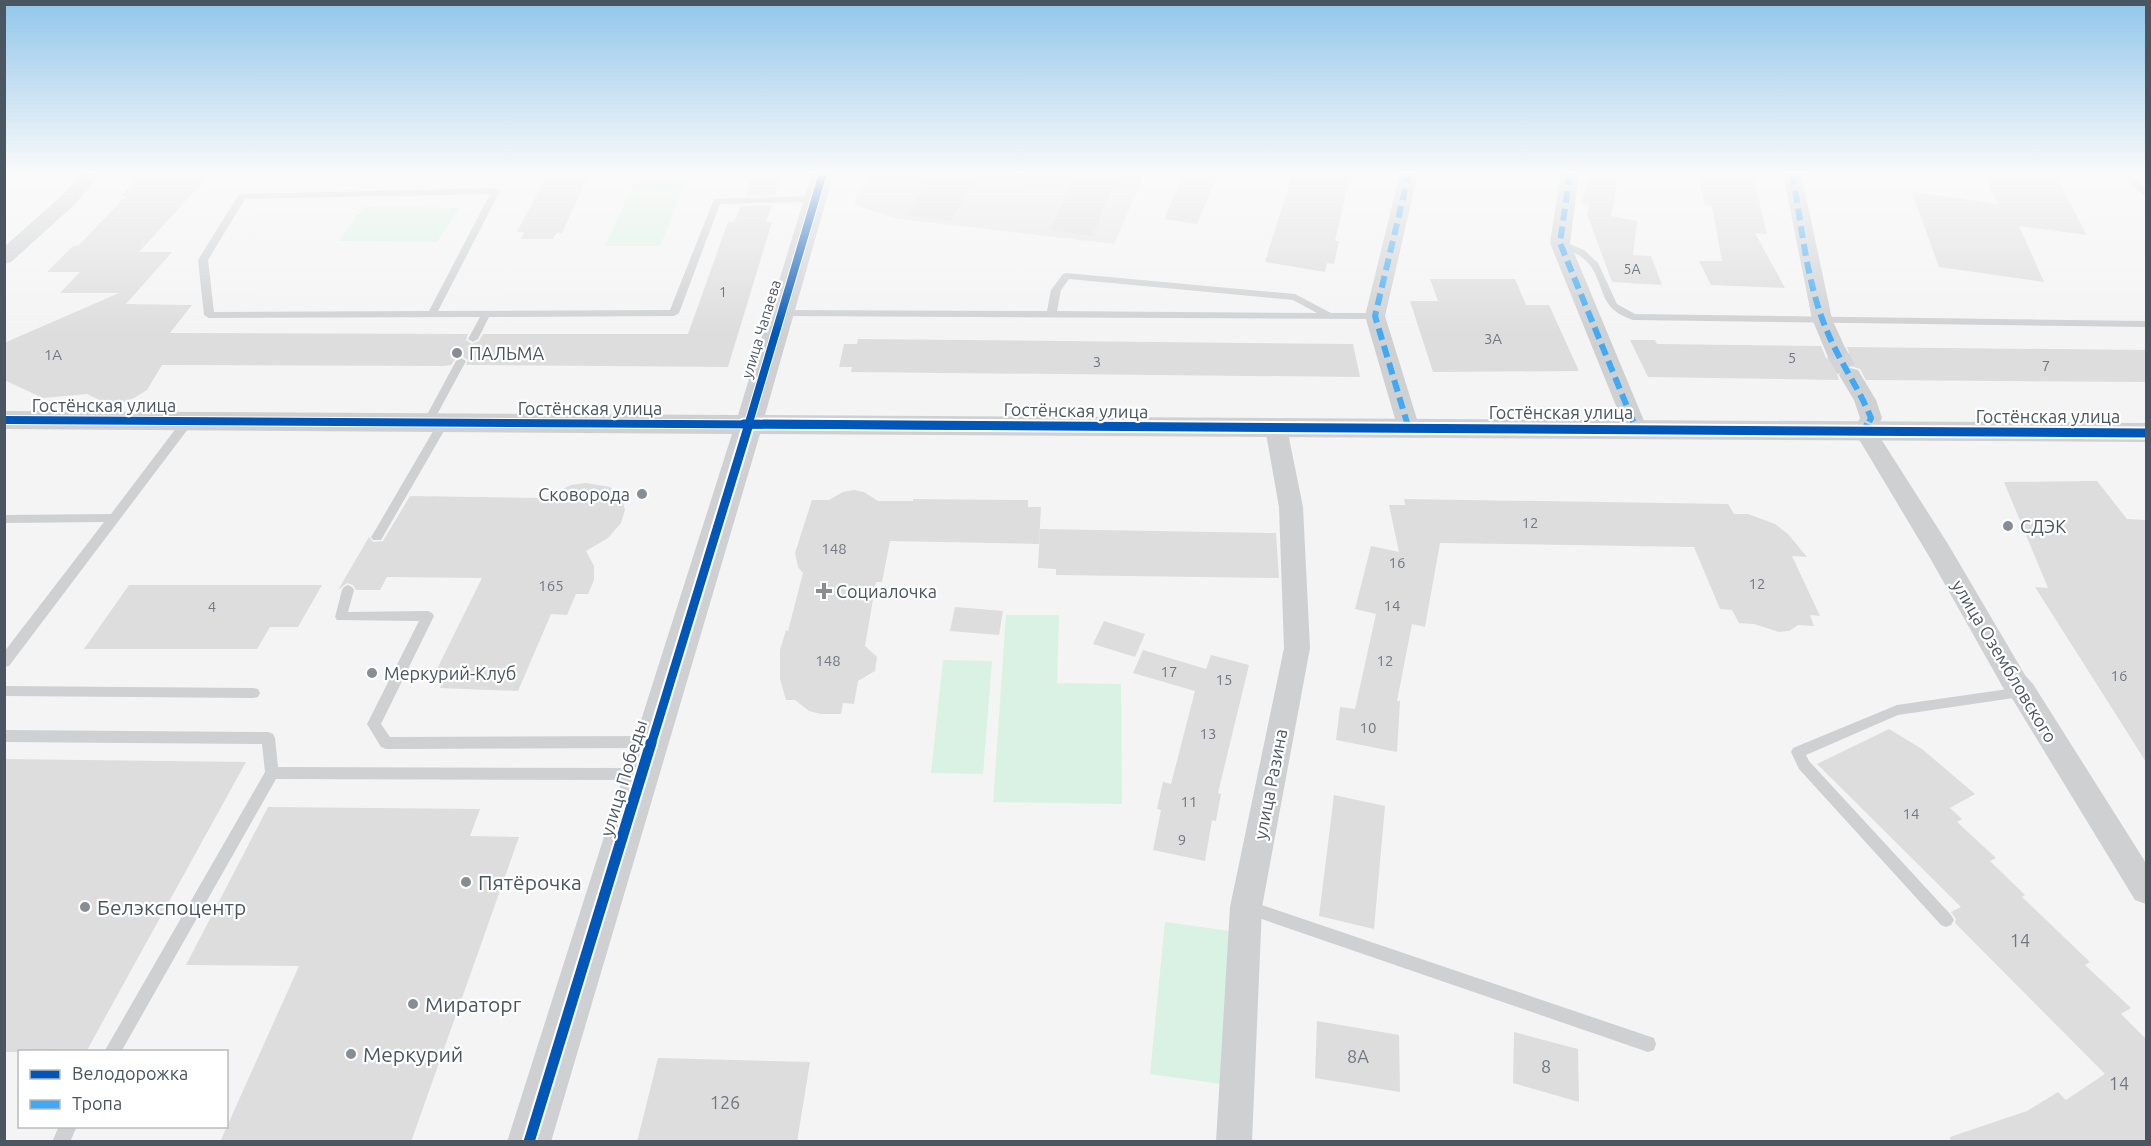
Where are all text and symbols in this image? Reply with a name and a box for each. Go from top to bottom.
house number: 5А [1624,261,1641,277]
street label: улица Чапаева [738,278,784,380]
house number: 1 [719,284,727,300]
house number: 3А [1484,330,1502,347]
place label: ПАЛЬМА [469,343,544,363]
house number: 1А [44,346,62,363]
marker: ПАЛЬМА [450,346,464,360]
house number: 5 [1788,349,1796,366]
house number: 3 [1093,353,1101,370]
house number: 7 [2042,357,2050,374]
street label: Гостёнская улица [32,395,176,415]
street label: Гостёнская улица [518,398,662,418]
street label: Гостёнская улица [1004,399,1148,421]
street label: Гостёнская улица [1489,402,1633,422]
street label: Гостёнская улица [1976,406,2120,426]
place label: Сковорода [538,484,630,504]
marker: Сковорода [635,487,649,501]
house number: 12 [1522,514,1538,531]
place label: СДЭК [2020,516,2066,536]
marker: СДЭК [2001,519,2015,533]
house number: 148 [821,540,847,557]
house number: 16 [1389,554,1405,571]
house number: 12 [1749,575,1765,592]
street label: улица Озембловского [1948,576,2062,746]
house number: 165 [538,577,564,594]
place label: Социалочка [836,581,937,601]
marker: Социалочка [817,584,831,598]
house number: 14 [1384,597,1400,614]
house number: 4 [208,598,216,615]
house number: 148 [815,652,841,669]
house number: 12 [1377,652,1393,669]
place label: Меркурий-Клуб [384,663,516,683]
house number: 17 [1161,663,1177,680]
marker: Меркурий-Клуб [365,666,379,680]
house number: 16 [2111,667,2127,684]
house number: 15 [1216,671,1232,688]
street label: улица Победы [596,717,650,839]
house number: 10 [1360,719,1376,736]
house number: 13 [1200,725,1216,742]
street label: улица Разина [1249,727,1291,841]
house number: 11 [1181,793,1197,810]
house number: 14 [1903,805,1919,822]
house number: 9 [1178,831,1186,848]
place label: Пятёрочка [478,870,582,894]
marker: Пятёрочка [459,875,473,889]
place label: Белэкспоцентр [97,895,246,919]
marker: Белэкспоцентр [78,900,92,914]
house number: 14 [2010,930,2030,950]
place label: Мираторг [425,992,522,1016]
marker: Мираторг [406,997,420,1011]
place label: Меркурий [363,1042,463,1066]
house number: 8А [1347,1046,1369,1066]
marker: Меркурий [344,1047,358,1061]
legend [18,1050,228,1128]
house number: 8 [1541,1056,1551,1076]
text: Велодорожка [72,1063,188,1083]
house number: 14 [2109,1073,2129,1093]
house number: 126 [710,1092,740,1112]
text: Тропа [72,1093,122,1113]

